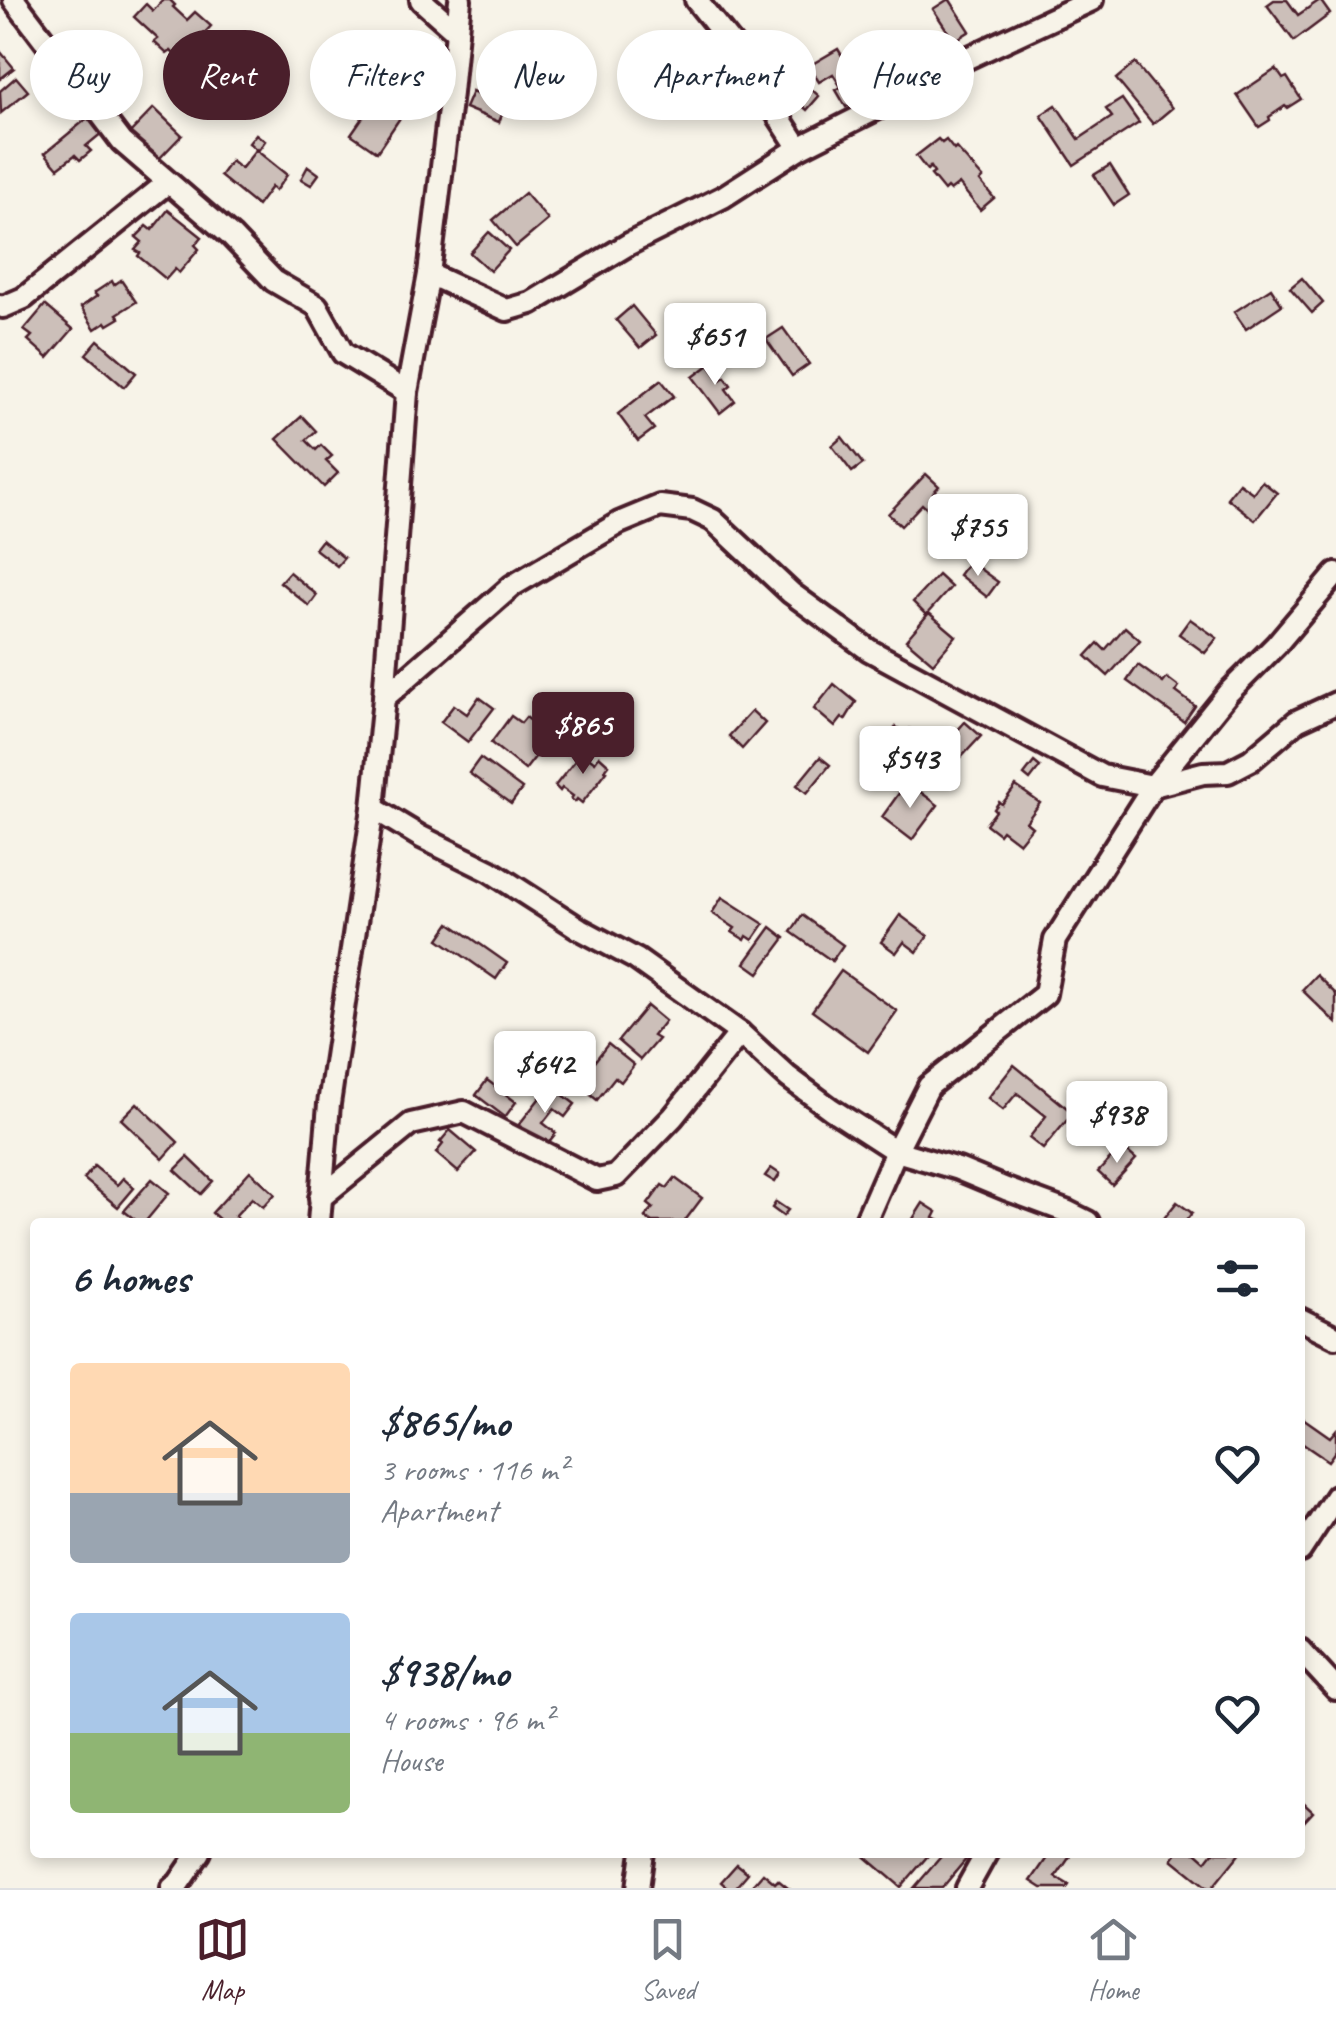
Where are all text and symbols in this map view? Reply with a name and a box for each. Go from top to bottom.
chip: Buy [30,30,143,120]
chip: Rent [163,30,290,120]
chip: Filters [310,30,456,120]
chip: New [476,30,597,120]
chip: Apartment [617,30,816,120]
chip: House [836,30,974,120]
pin: $651 [656,303,774,388]
text: $651 [686,315,744,356]
pin: $755 [919,494,1037,579]
text: $755 [950,506,1006,547]
pin: $865 [524,692,642,777]
text: $865 [554,704,612,745]
pin: $543 [851,726,969,811]
text: $543 [881,738,939,779]
pin: $642 [486,1031,604,1116]
text: $642 [516,1043,574,1084]
pin: $938 [1058,1081,1176,1166]
text: $938 [1088,1093,1146,1134]
icon: filters [1210,1251,1265,1306]
text: 6 homes [70,1252,189,1305]
text: $865/mo [380,1396,510,1449]
icon: home [150,1403,270,1523]
icon: heart [1210,1436,1265,1491]
text: 3 rooms · 116 m² [380,1449,567,1490]
text: Apartment [380,1490,498,1531]
text: $938/mo [380,1646,509,1699]
icon: home [150,1653,270,1773]
icon: heart [1210,1686,1265,1741]
text: 4 rooms · 96 m² [380,1699,553,1740]
text: House [380,1740,442,1781]
tab: Map [195,1912,250,2007]
tab: Saved [640,1912,695,2007]
tab: Home [1086,1912,1141,2007]

